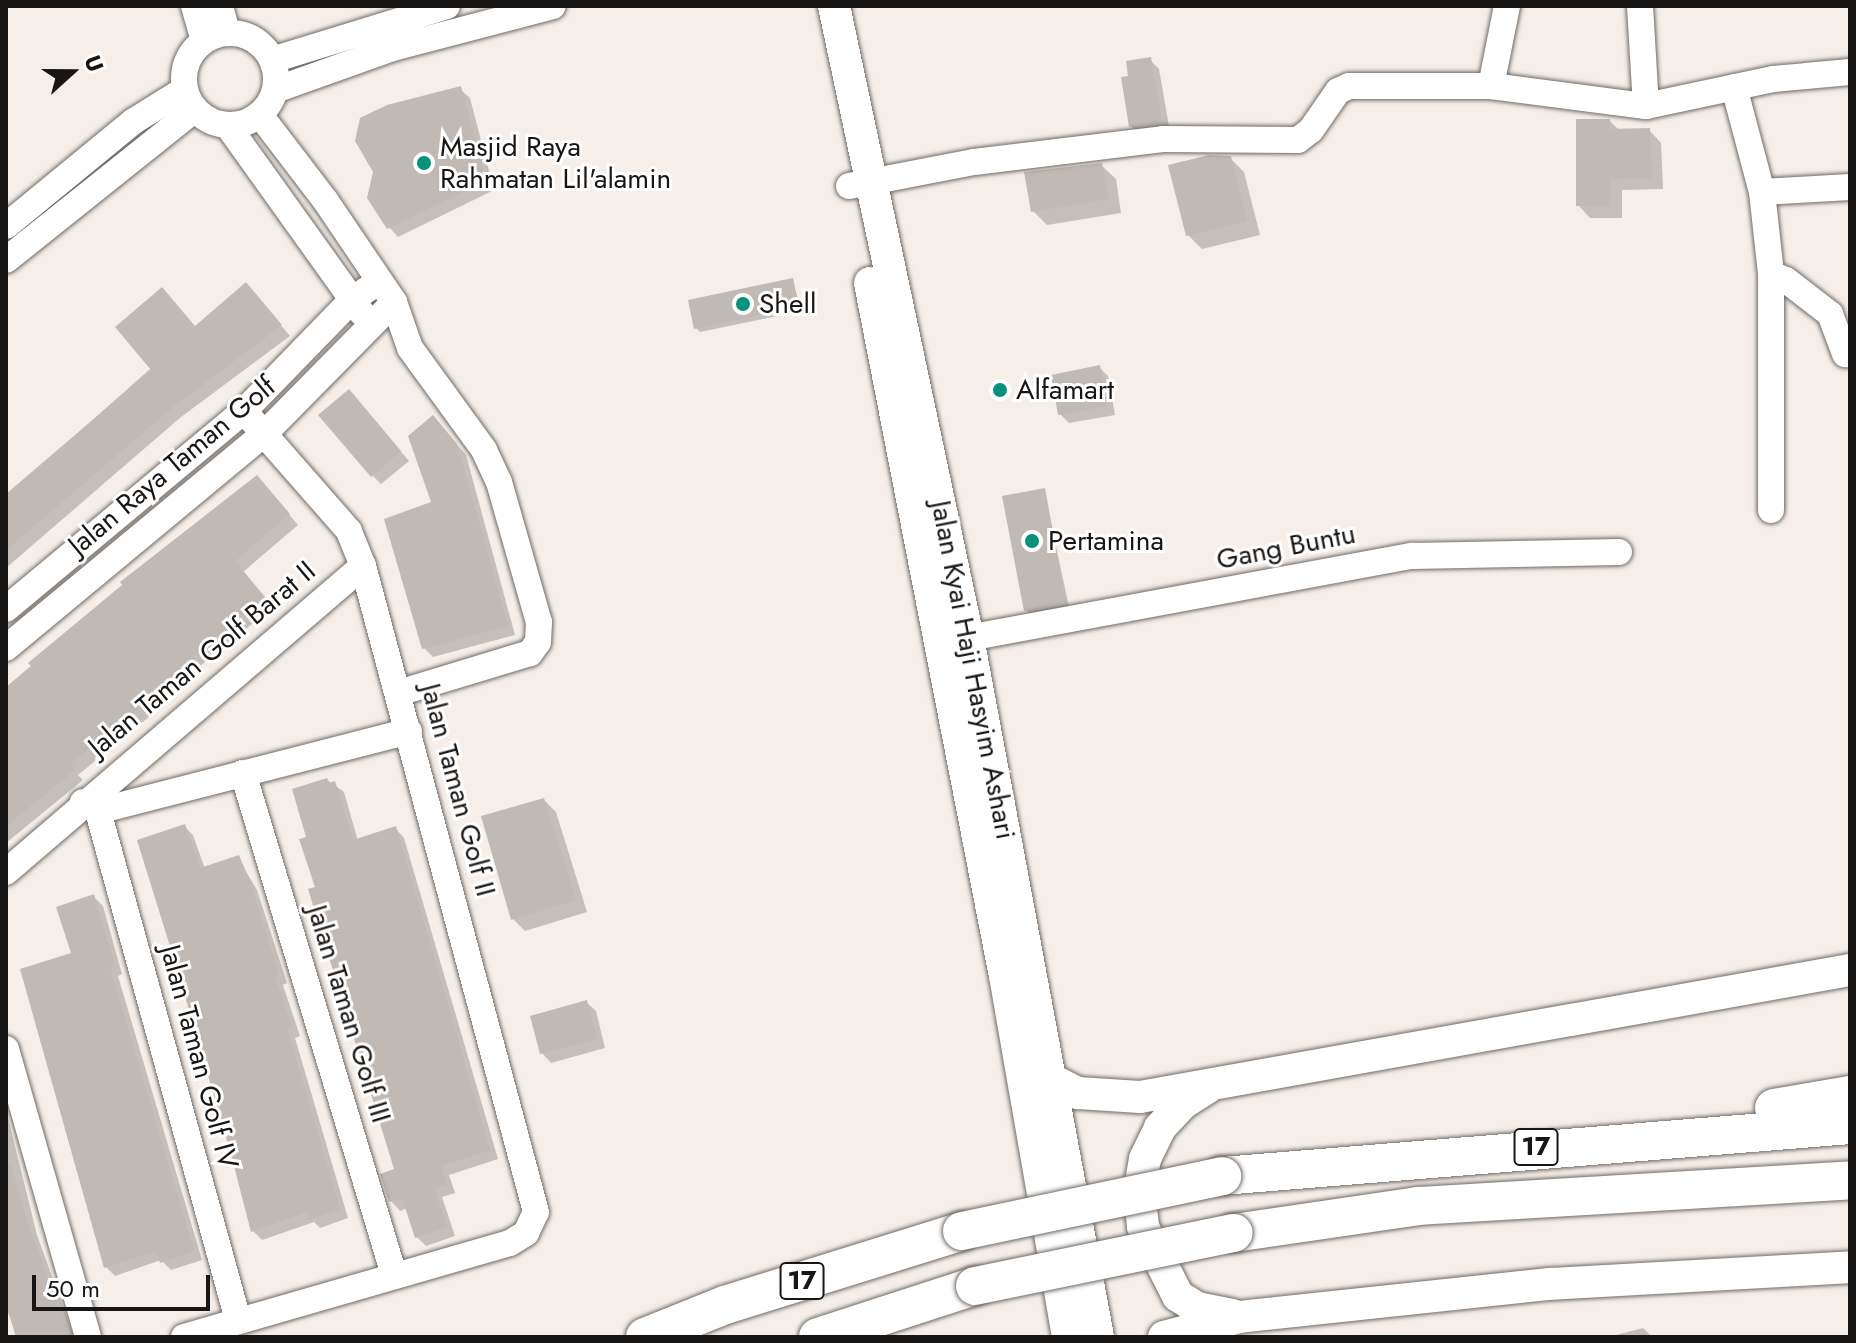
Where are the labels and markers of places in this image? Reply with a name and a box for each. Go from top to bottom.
place label: Masjid Raya Rahmatan Lil'alamin [440,130,671,196]
marker: Masjid Raya Rahmatan Lil'alamin [415,154,433,172]
place label: Shell [759,287,816,321]
marker: Shell [734,295,752,313]
place label: Alfamart [1016,373,1114,407]
marker: Alfamart [991,381,1009,399]
place label: Pertamina [1048,524,1164,558]
marker: Pertamina [1023,532,1041,550]

